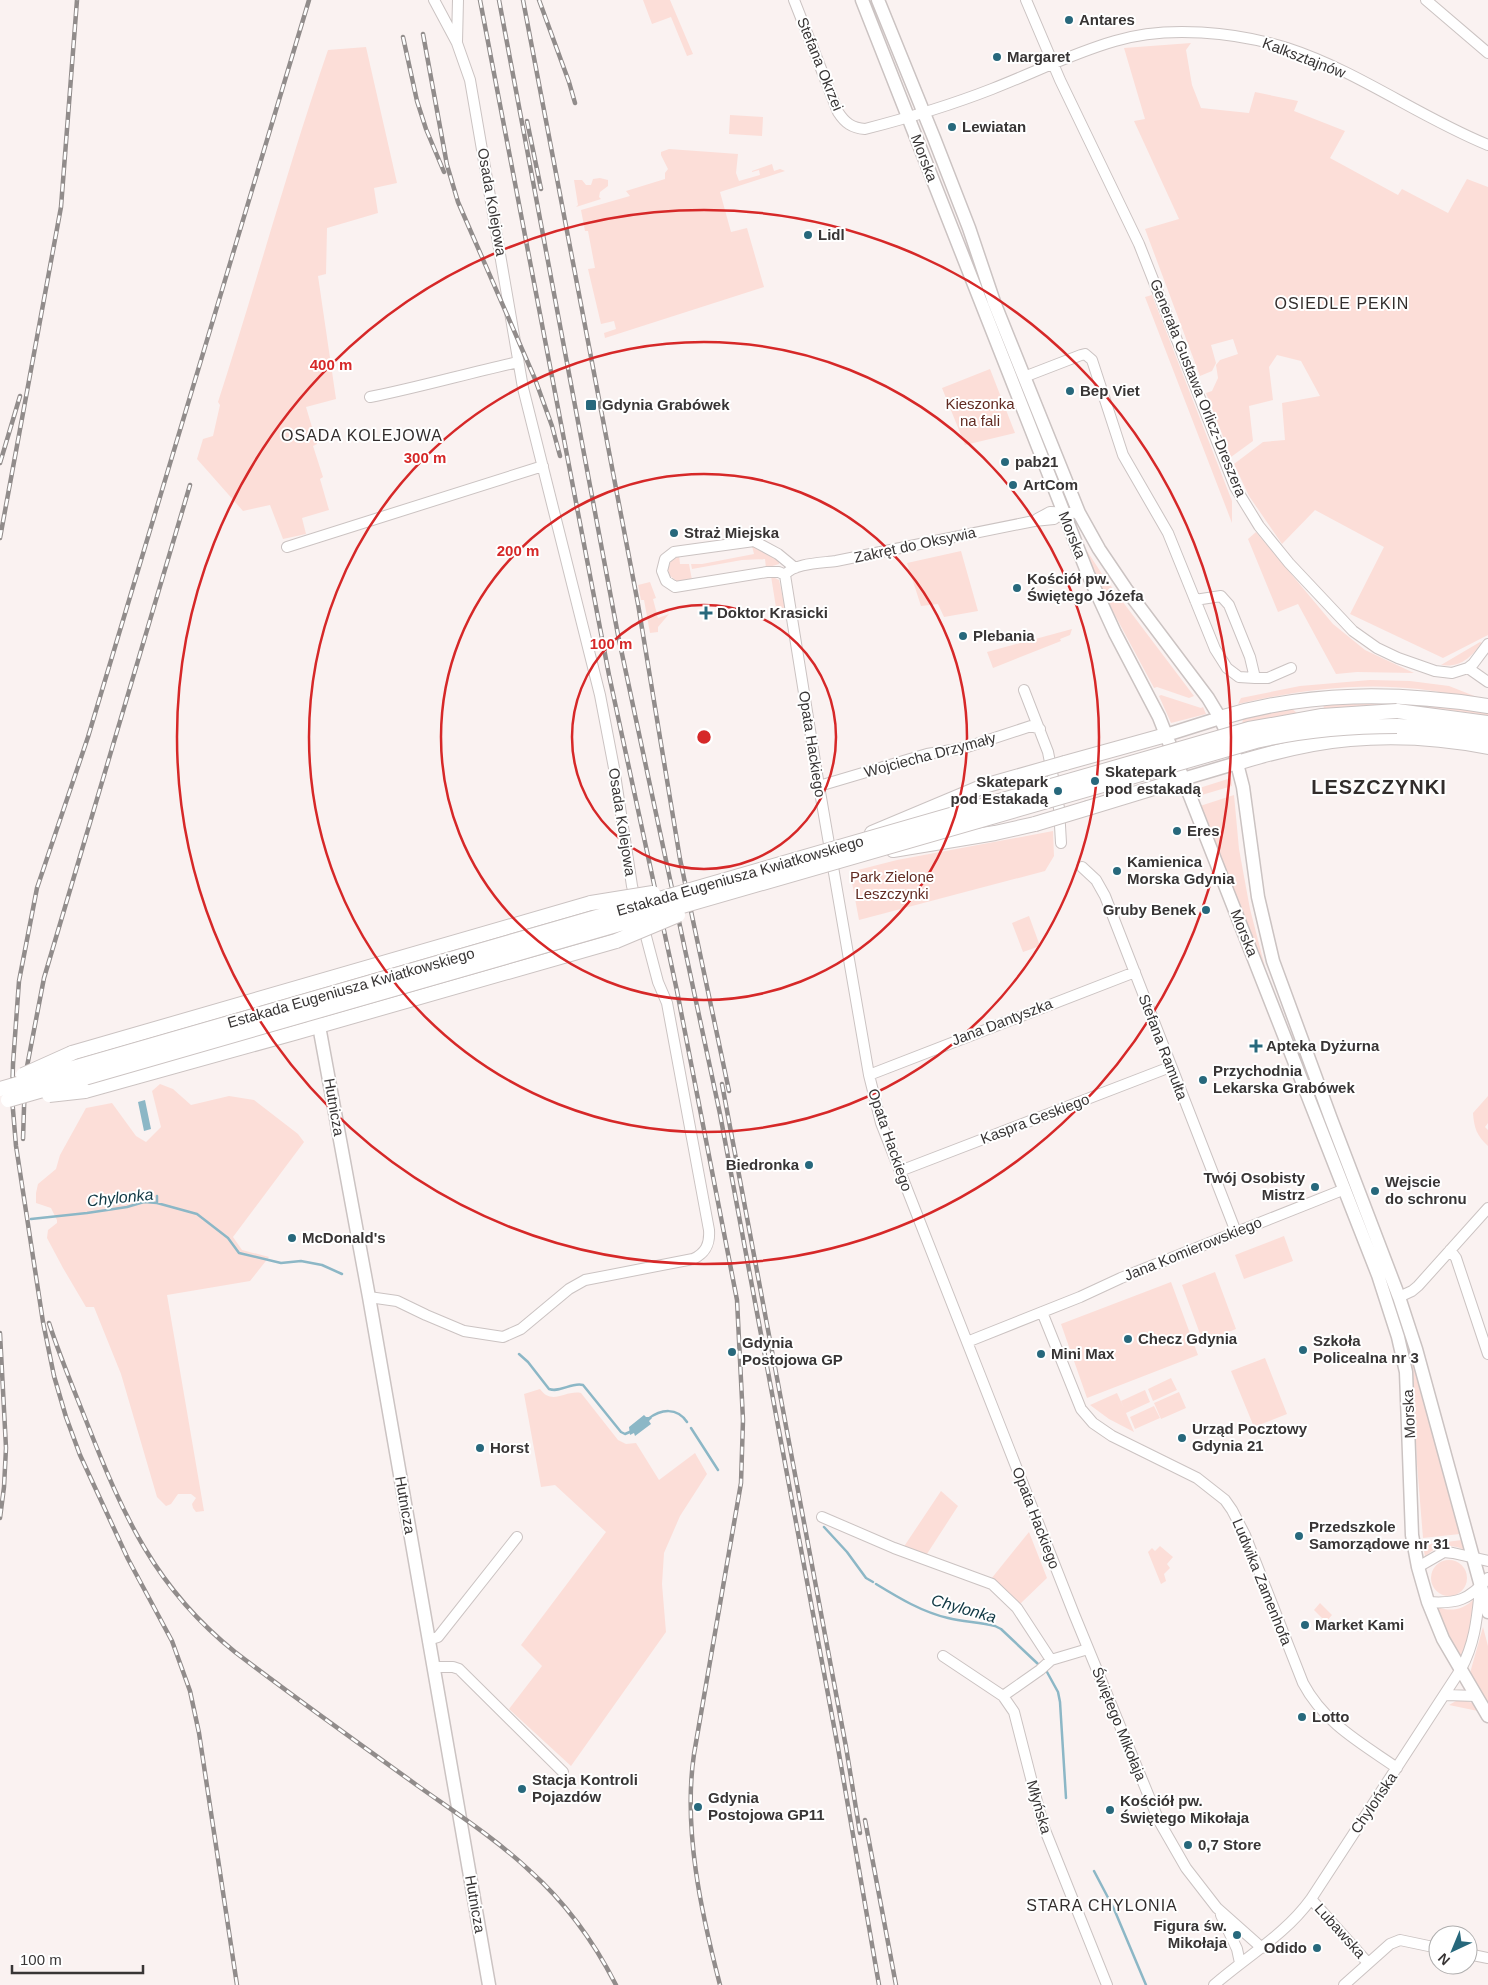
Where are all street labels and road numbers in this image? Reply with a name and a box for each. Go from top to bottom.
street label: Stefana Okrzei [794,15,847,113]
street label: Kalksztajnów [1260,34,1348,81]
street label: Morska [908,132,941,184]
street label: Osada Kolejowa [475,147,510,258]
street label: Generała Gustawa Orlicz-Dreszera [1147,276,1250,500]
street label: Morska [1055,509,1090,561]
street label: Zakręt do Oksywia [852,523,978,566]
street label: Opata Hackiego [796,689,829,798]
street label: Wojciecha Drzymały [862,729,998,780]
street label: Osada Kolejowa [606,767,640,878]
street label: Estakada Eugeniusza Kwiatkowskiego [614,832,865,919]
street label: Morska [1227,907,1262,959]
street label: Estakada Eugeniusza Kwiatkowskiego [225,944,476,1031]
street label: Stefana Ramułta [1136,992,1192,1103]
street label: Jana Dantyszka [949,994,1055,1049]
street label: Hutnicza [321,1077,348,1138]
street label: Opata Hackiego [865,1086,916,1193]
street label: Kaspra Geskiego [978,1090,1092,1147]
street label: Jana Komierowskiego [1122,1213,1264,1284]
street label: Morska [1399,1388,1418,1439]
street label: Opata Hackiego [1009,1465,1064,1571]
street label: Hutnicza [392,1475,419,1536]
street label: Ludwika Zamenhofa [1229,1516,1296,1648]
street label: Świętego Mikołaja [1089,1665,1150,1784]
street label: Chylońska [1347,1768,1401,1837]
street label: Młyńska [1024,1778,1055,1836]
street label: Hutnicza [462,1874,489,1935]
street label: Lubawska [1311,1900,1370,1962]

